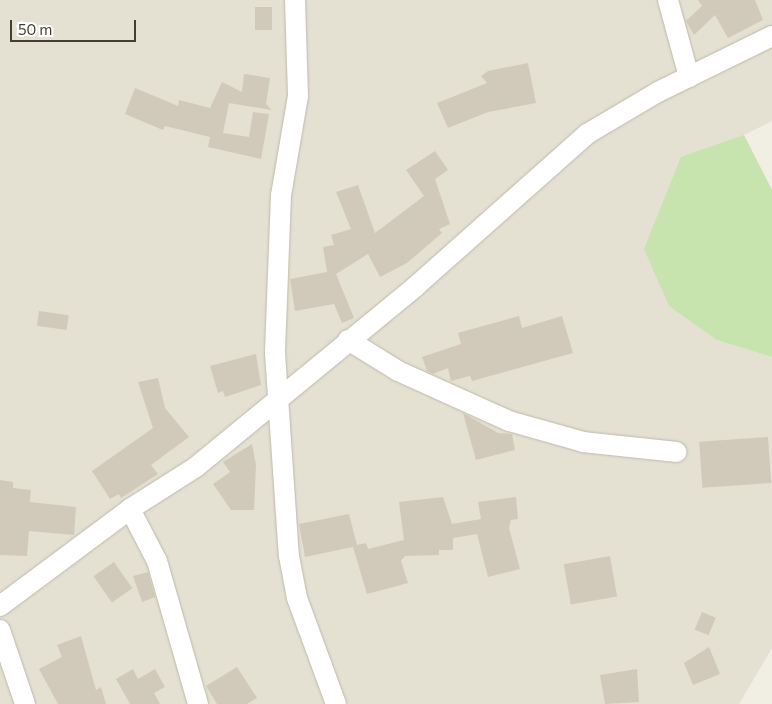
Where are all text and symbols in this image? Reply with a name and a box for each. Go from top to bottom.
scale bar [12,10,139,42]
text: 50 m [18,20,52,38]

